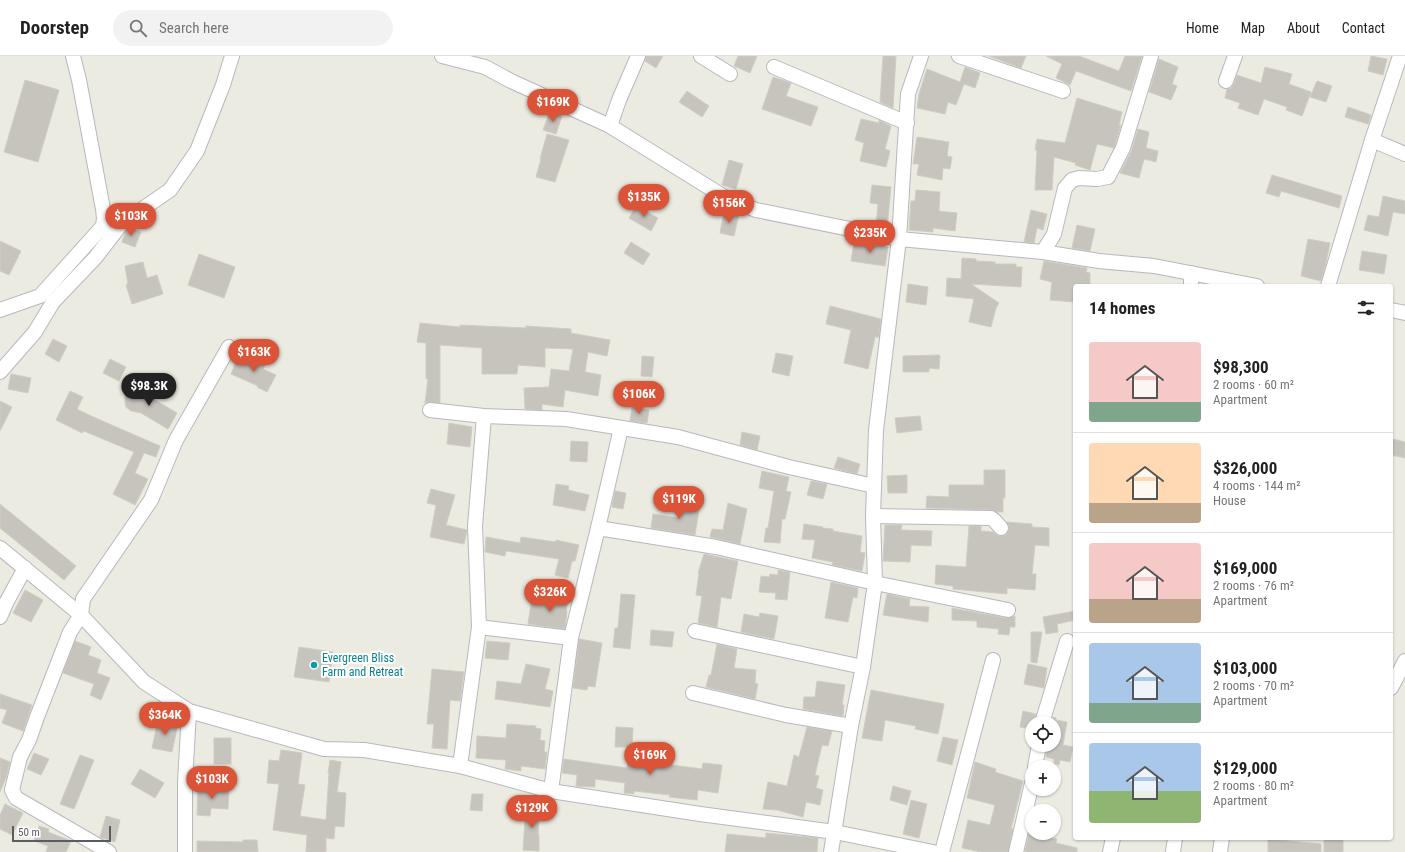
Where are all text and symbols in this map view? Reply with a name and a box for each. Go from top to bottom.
search box [113,10,393,46]
text: Doorstep [20,16,89,39]
icon: search [127,17,149,39]
text: Search here [159,19,229,37]
text: Home [1186,20,1219,36]
text: Map [1241,20,1265,36]
text: About [1287,20,1320,36]
text: Contact [1342,20,1385,36]
pin: $169K [525,89,581,123]
text: $169K [536,94,570,109]
pin: $135K [616,184,672,218]
text: $135K [627,189,661,204]
pin: $156K [701,190,757,224]
text: $156K [712,195,746,210]
pin: $103K [103,203,159,237]
text: $103K [114,208,148,223]
pin: $235K [842,220,898,254]
text: $235K [853,225,887,240]
icon: filters [1355,297,1377,319]
text: 14 homes [1089,298,1155,318]
pin: $163K [226,339,282,373]
text: $163K [237,344,271,359]
text: $98,300 [1213,357,1269,377]
icon: home [1121,358,1169,406]
pin: $98.3K [116,373,182,407]
text: 2 rooms · 60 m² [1213,377,1294,392]
text: $98.3K [130,378,168,393]
pin: $106K [611,381,667,415]
text: $106K [622,386,656,401]
text: Apartment [1213,392,1267,407]
text: $326,000 [1213,458,1277,478]
icon: home [1121,459,1169,507]
text: 4 rooms · 144 m² [1213,478,1300,493]
pin: $119K [651,486,707,520]
text: $119K [662,491,696,506]
text: House [1213,493,1246,508]
text: $169,000 [1213,558,1277,578]
icon: home [1121,559,1169,607]
text: 2 rooms · 76 m² [1213,578,1294,593]
pin: $326K [522,579,578,613]
text: $326K [533,584,567,599]
text: Apartment [1213,593,1267,608]
place label: Evergreen Bliss Farm and Retreat [322,651,403,679]
text: $103,000 [1213,658,1277,678]
icon: home [1121,659,1169,707]
marker: Evergreen Bliss Farm and Retreat [309,660,319,670]
text: 2 rooms · 70 m² [1213,678,1294,693]
text: Apartment [1213,693,1267,708]
pin: $364K [137,702,193,736]
text: $364K [148,707,182,722]
map controls [1025,716,1061,840]
button: locate [1025,716,1061,752]
pin: $169K [622,742,678,776]
text: $169K [633,747,667,762]
text: $129,000 [1213,758,1277,778]
icon: home [1121,759,1169,807]
button: + [1025,760,1061,796]
pin: $103K [184,766,240,800]
text: $103K [195,771,229,786]
text: 2 rooms · 80 m² [1213,778,1294,793]
text: Apartment [1213,793,1267,808]
pin: $129K [504,795,560,829]
text: $129K [515,800,549,815]
button: − [1025,804,1061,840]
scale bar [12,824,111,843]
text: 50 m [18,826,40,839]

